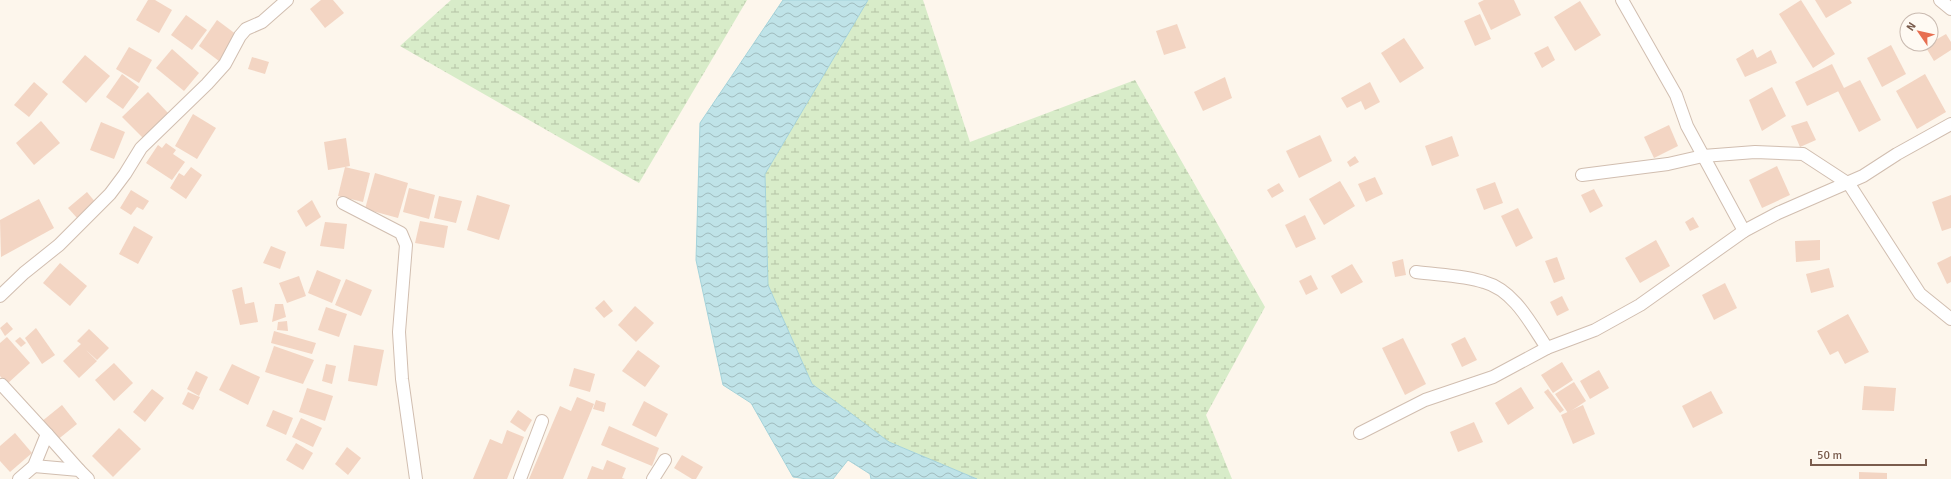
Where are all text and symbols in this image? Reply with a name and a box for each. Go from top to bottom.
north arrow [1899,12,1939,52]
text: N [1904,20,1919,33]
scale bar [1811,441,1926,467]
text: 50 m [1817,448,1842,463]

